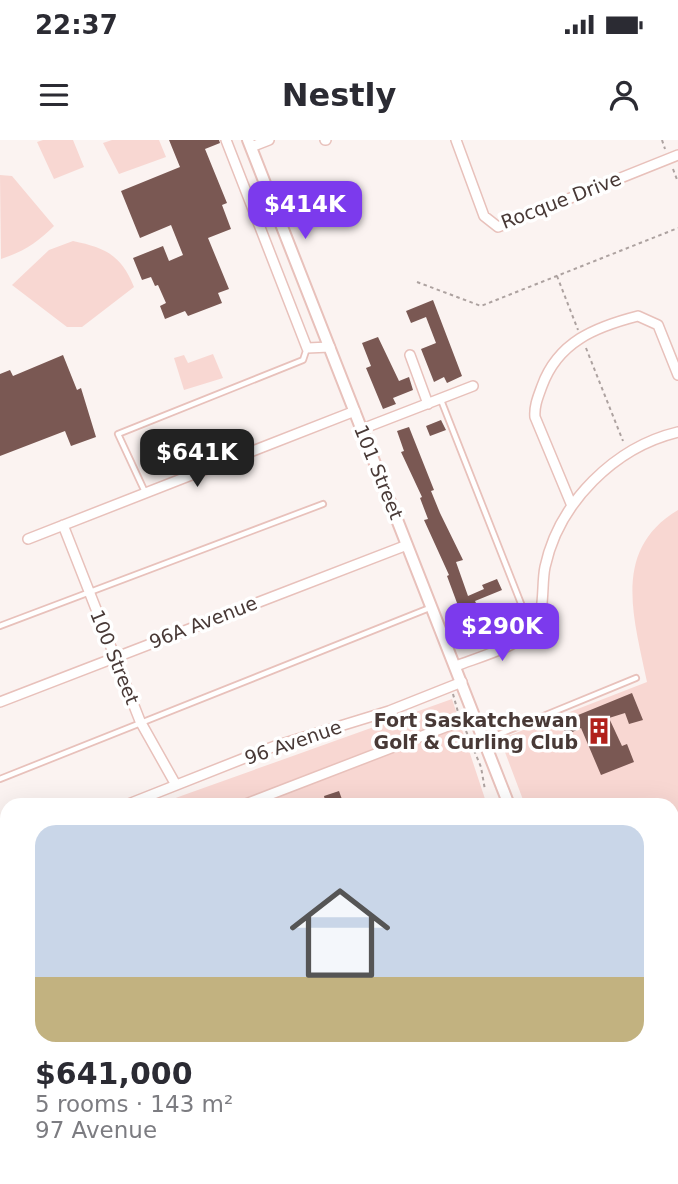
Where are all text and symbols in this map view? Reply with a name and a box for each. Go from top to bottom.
text: 22:37 [35,10,118,40]
icon: menu [35,76,73,114]
text: Nestly [282,76,396,114]
icon: person [605,76,643,114]
street label: Rocque Drive [498,167,624,233]
pin: $414K [256,182,354,241]
text: $414K [264,191,346,217]
street label: 101 Street [350,421,408,523]
pin: $641K [148,430,246,489]
text: $641K [156,439,238,465]
street label: 96A Avenue [146,591,260,653]
pin: $290K [453,603,551,663]
street label: 100 Street [86,606,144,708]
text: $290K [461,613,543,639]
place label: Fort Saskatchewan Golf & Curling Club [374,709,578,753]
street label: 96 Avenue [242,715,344,769]
building icon: Fort Saskatchewan Golf & Curling Club [584,716,614,746]
icon: home [277,870,403,996]
text: $641,000 [35,1056,193,1091]
text: 5 rooms · 143 m² [35,1091,233,1117]
text: 97 Avenue [35,1117,157,1143]

